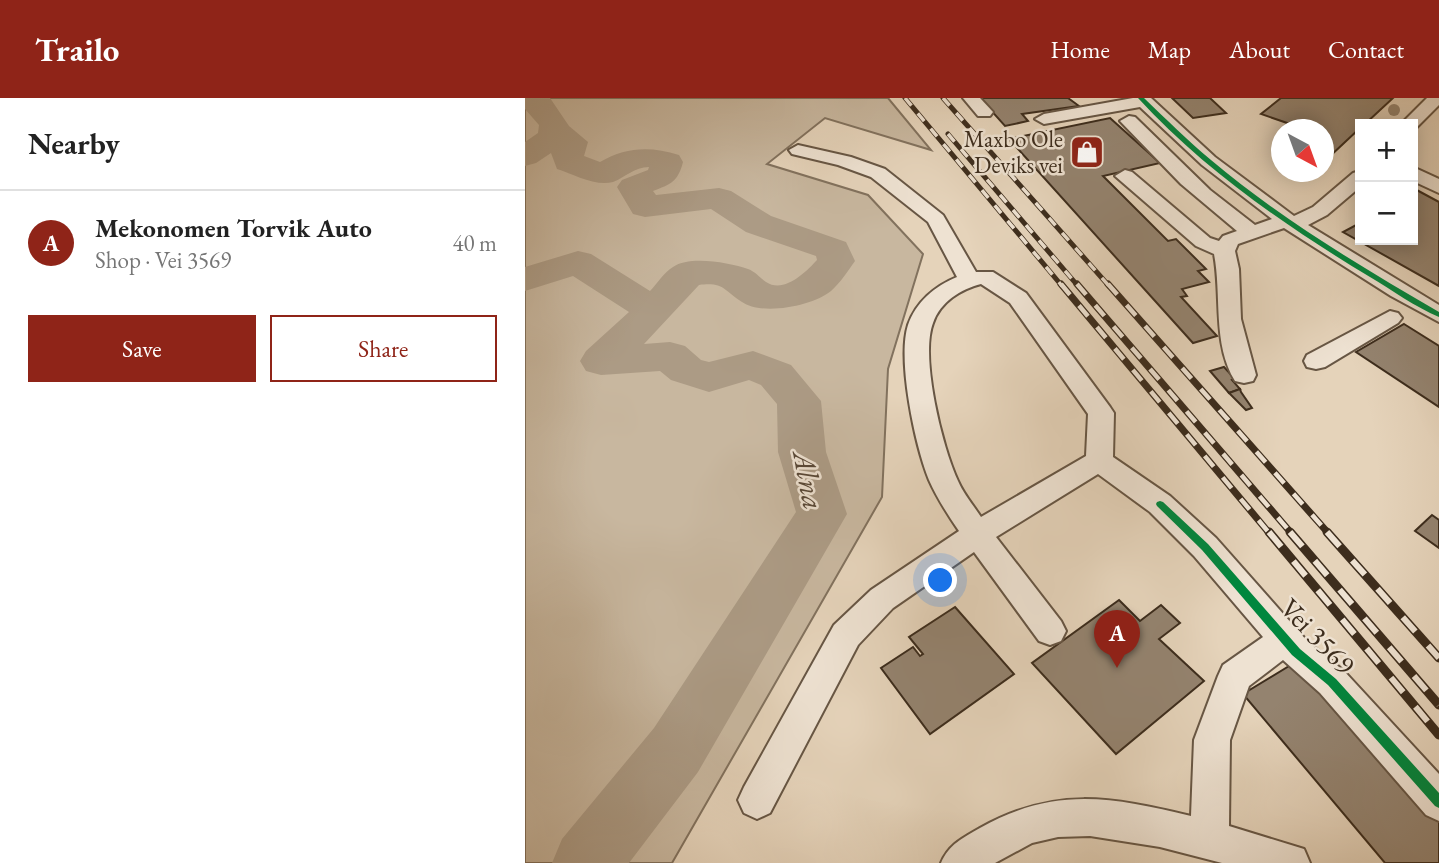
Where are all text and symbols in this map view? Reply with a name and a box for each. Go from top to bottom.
text: Trailo [35,28,119,71]
text: Home [1050,34,1110,65]
text: Map [1148,34,1191,65]
text: About [1229,34,1290,65]
text: Contact [1328,34,1404,65]
north arrow [1271,119,1334,182]
map controls [1355,119,1418,245]
button: + [1355,119,1418,182]
text: Nearby [28,124,120,163]
place label: Maxbo Ole Deviks vei [964,124,1063,180]
shop icon: Maxbo Ole Deviks vei [1068,133,1106,171]
button: − [1355,182,1418,245]
text: Mekonomen Torvik Auto [95,211,372,245]
text: A [43,228,59,258]
text: 40 m [452,228,497,258]
text: Shop · Vei 3569 [95,245,231,275]
button: Save [28,315,256,382]
button: Share [270,315,497,382]
water label: Alna [784,445,834,513]
your location [923,563,957,597]
street label: Vei 3569 [1273,590,1363,682]
pin: A [1094,610,1140,668]

